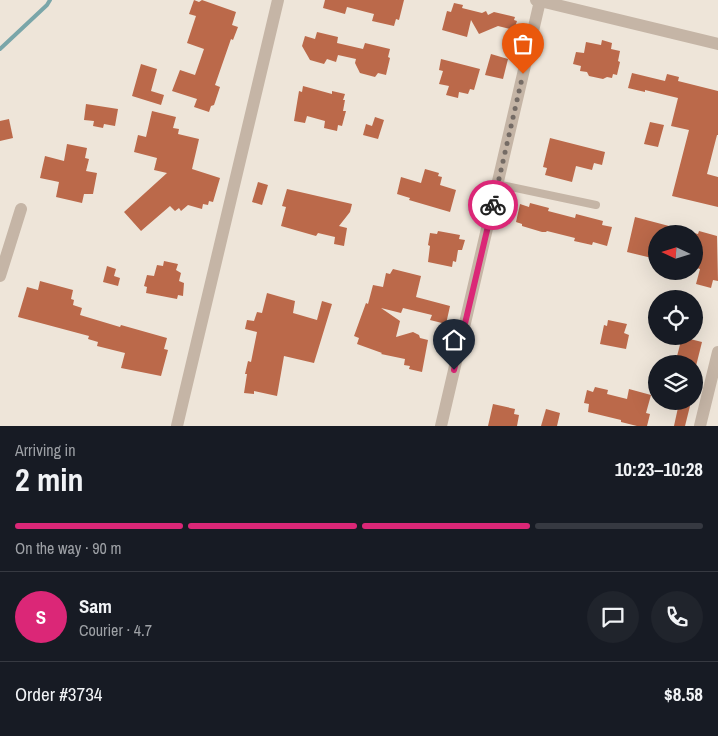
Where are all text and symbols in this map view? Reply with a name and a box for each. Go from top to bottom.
pin [502,23,544,74]
icon: bag [509,30,537,58]
courier [468,180,518,230]
icon: bike [479,191,507,219]
north arrow [648,225,702,280]
map controls [648,225,703,410]
button: locate [648,290,703,345]
pin [433,319,475,370]
icon: home [440,326,468,354]
button: layers [648,355,703,410]
text: Arriving in [15,439,76,461]
text: 10:23–10:28 [615,456,703,482]
text: 2 min [15,458,84,501]
text: On the way · 90 m [15,537,121,559]
button: chat [587,591,639,643]
button: phone [651,591,703,643]
text: Sam [79,593,112,619]
text: S [36,604,46,630]
text: Courier · 4.7 [79,619,152,641]
text: Order #3734 [15,681,102,707]
text: $8.58 [664,681,703,707]

